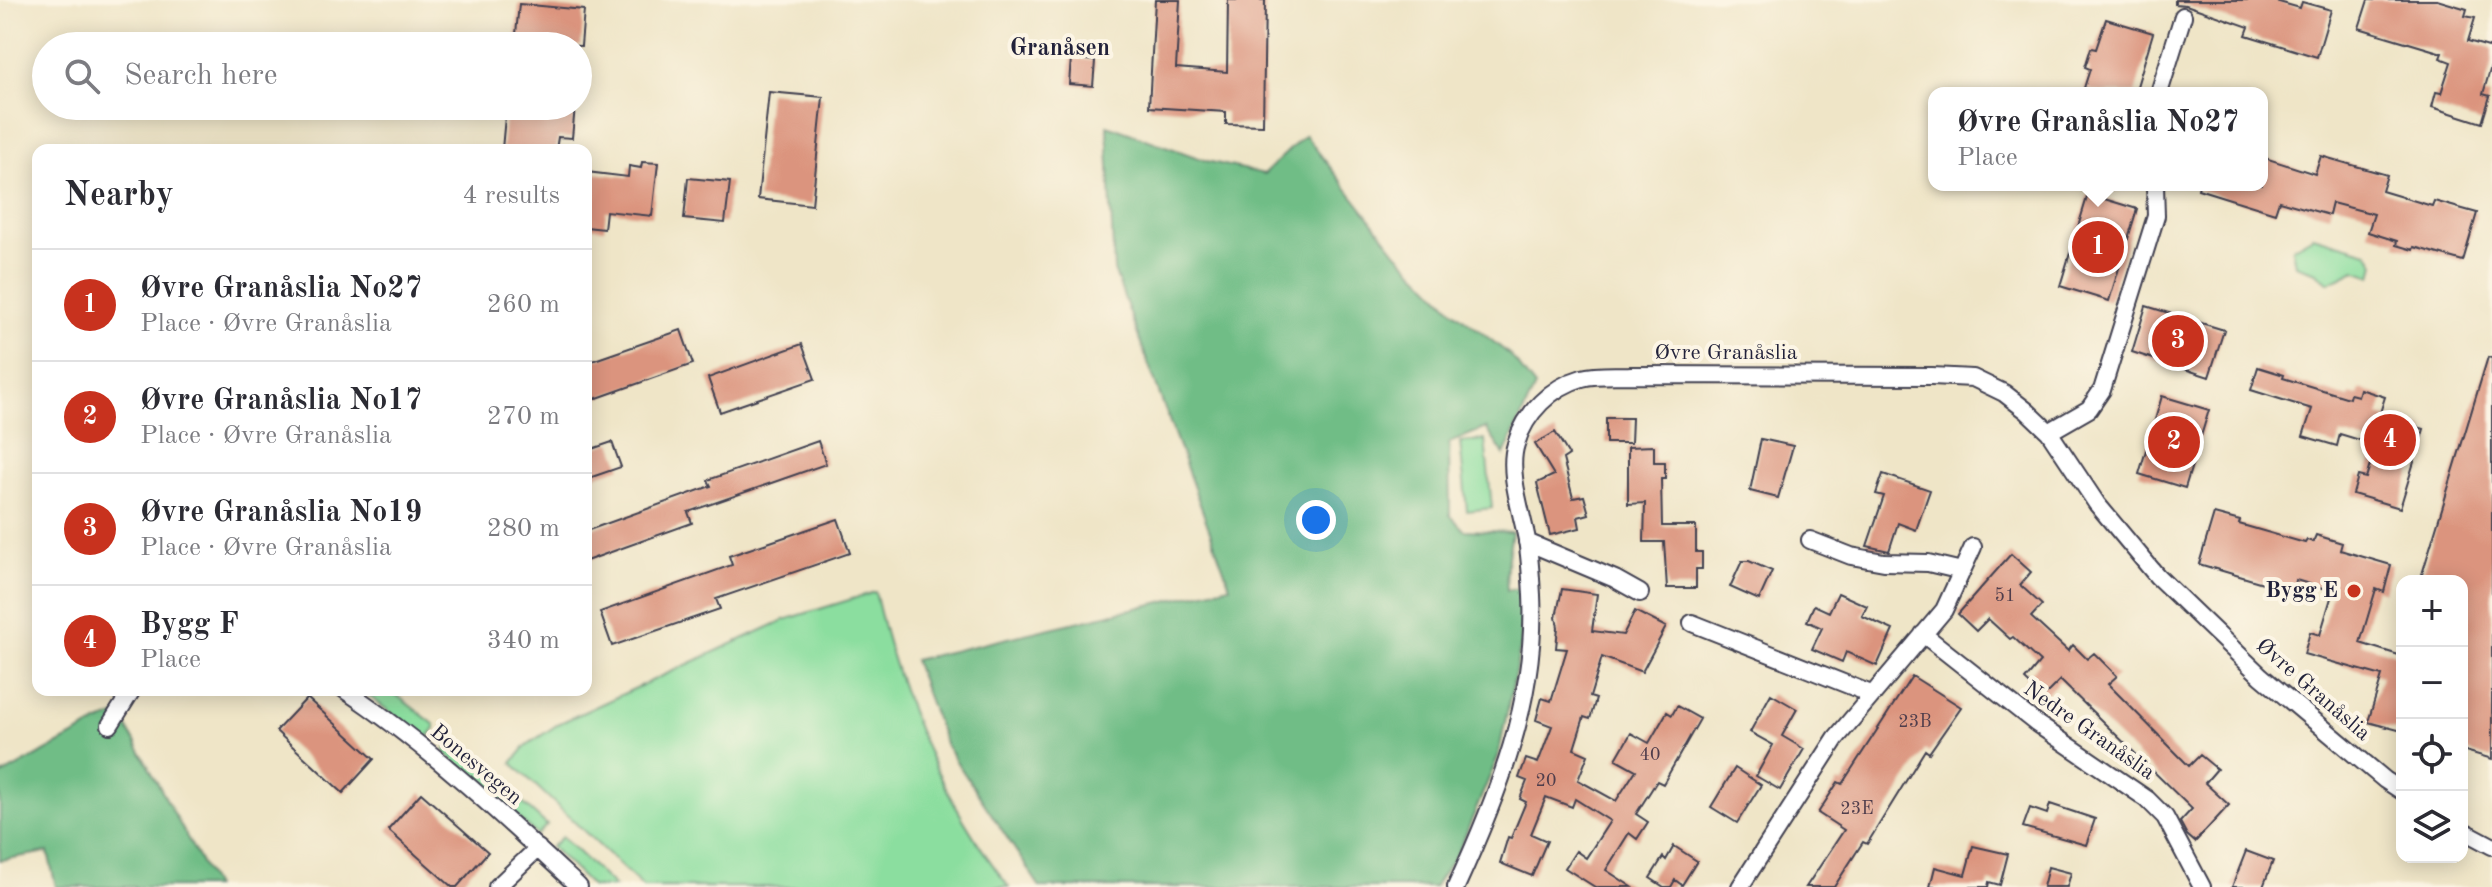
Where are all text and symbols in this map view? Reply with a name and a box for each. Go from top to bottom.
search box [32,32,592,120]
district label: Granåsen [1010,37,1110,61]
icon: search [60,54,104,98]
text: Search here [124,61,278,91]
popup [1928,87,2268,191]
text: Øvre Granåslia No27 [1957,108,2239,138]
text: Place [1957,145,2018,171]
text: Nearby [64,179,174,213]
text: 4 results [462,183,560,209]
pin: 1 [2072,217,2124,277]
text: Øvre Granåslia No27 [140,274,422,304]
text: 1 [82,292,98,318]
text: 260 m [487,292,560,318]
text: Place · Øvre Granåslia [140,311,392,337]
pin: 3 [2152,311,2204,371]
street label: Øvre Granåslia [1654,342,1798,364]
text: Øvre Granåslia No17 [140,386,422,416]
text: 2 [82,404,98,430]
text: 270 m [487,404,560,430]
pin: 4 [2364,410,2416,470]
pin: 2 [2148,412,2200,472]
text: Place · Øvre Granåslia [140,423,392,449]
text: Øvre Granåslia No19 [140,498,422,528]
your location [1296,500,1336,540]
text: 3 [82,516,98,542]
text: 280 m [487,516,560,542]
text: Place · Øvre Granåslia [140,535,392,561]
map controls [2396,575,2468,863]
button: + [2396,575,2468,647]
place label: Bygg E [2265,580,2338,602]
marker: Bygg E [2345,582,2363,600]
house number: 51 [1995,587,2015,605]
text: Bygg F [140,610,239,640]
text: 4 [82,628,98,654]
text: 340 m [487,628,560,654]
street label: Øvre Granåslia [2252,635,2374,745]
text: Place [140,647,201,673]
button: − [2396,647,2468,719]
street label: Nedre Granåslia [2019,678,2159,784]
house number: 23B [1898,713,1932,731]
button: locate [2396,719,2468,791]
street label: Bonesvegen [426,720,526,810]
house number: 40 [1640,746,1660,764]
house number: 20 [1536,772,1556,790]
button: layers [2396,791,2468,863]
house number: 23E [1840,800,1874,818]

